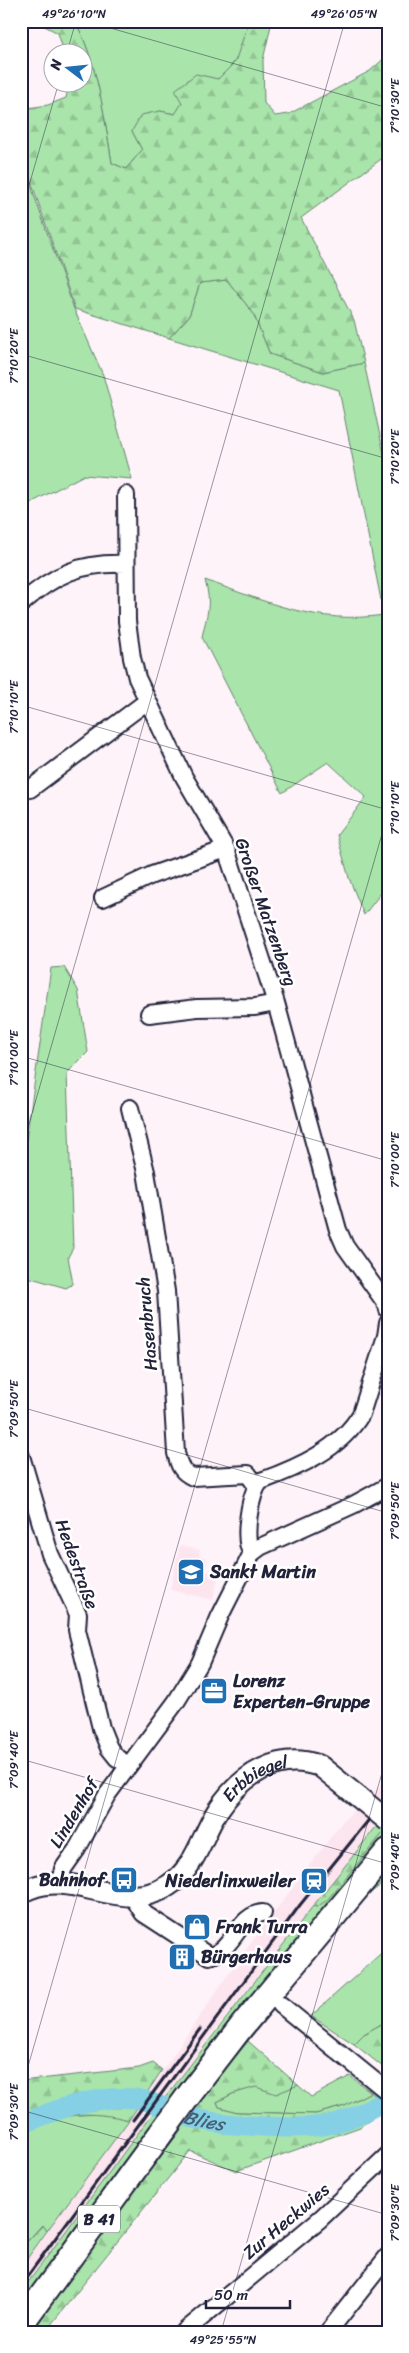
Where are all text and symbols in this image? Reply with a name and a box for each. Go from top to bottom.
text: 49°26'10"N [42,3,107,25]
text: 49°26'05"N [311,3,378,25]
north arrow [42,42,92,92]
text: N [42,56,69,74]
text: 7°10'30"E [384,77,406,134]
text: 7°10'20"E [3,327,25,384]
text: 7°10'20"E [384,428,406,485]
text: 7°10'10"E [3,679,25,734]
text: 7°10'10"E [384,780,406,835]
street label: Großer Matzenberg [226,833,306,991]
text: 7°10'00"E [3,1029,25,1086]
text: 7°10'00"E [384,1131,406,1188]
street label: Hasenbruch [127,1276,167,1372]
text: 7°09'50"E [3,1379,25,1438]
text: 7°09'50"E [384,1481,406,1540]
street label: Hedestraße [46,1514,108,1614]
place label: Sankt Martin [209,1556,316,1588]
school or university icon: Sankt Martin [176,1557,206,1587]
place label: Lorenz Experten-Gruppe [233,1665,371,1718]
office icon: Lorenz Experten-Gruppe [199,1676,229,1706]
text: 7°09'40"E [3,1730,25,1789]
street label: Erbbiegel [214,1746,290,1810]
street label: Lindenhof [40,1770,109,1855]
text: 7°09'40"E [384,1832,406,1891]
place label: Bahnhof [39,1864,108,1896]
bus stop icon: Bahnhof [109,1865,139,1895]
place label: Niederlinxweiler [164,1865,297,1897]
station icon: Niederlinxweiler [299,1866,329,1896]
place label: Frank Turra [215,1911,309,1943]
shop icon: Frank Turra [182,1912,212,1942]
place label: Bürgerhaus [201,1941,292,1973]
building icon: Bürgerhaus [167,1942,197,1972]
text: 7°09'30"E [3,2082,25,2141]
water label: Blies [180,2100,229,2140]
street label: Zur Heckwies [235,2174,338,2268]
text: 7°09'30"E [384,2183,406,2242]
road number: B 41 [78,2206,120,2232]
scale bar [206,2278,290,2310]
text: 50 m [214,2282,249,2308]
text: 49°25'55"N [190,2329,257,2351]

